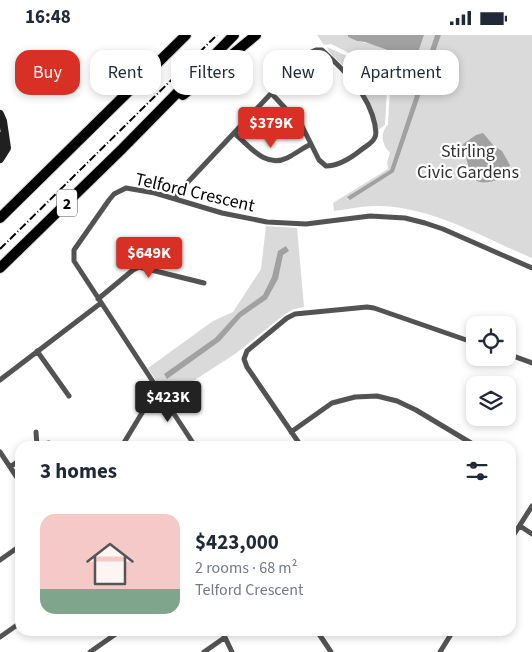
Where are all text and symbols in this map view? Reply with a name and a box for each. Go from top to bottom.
text: 16:48 [25,4,71,31]
chip: Buy [15,50,80,95]
chip: Rent [90,50,161,95]
chip: Filters [171,50,253,95]
chip: New [263,50,333,95]
chip: Apartment [343,50,459,95]
pin: $379K [236,107,306,149]
text: $379K [249,112,293,134]
park label: Stirling Civic Gardens [417,139,519,185]
street label: Telford Crescent [133,167,257,218]
road number: 2 [57,189,77,217]
pin: $649K [114,237,184,279]
text: $649K [127,242,171,264]
map controls [466,316,516,426]
button: locate [466,316,516,366]
button: layers [466,376,516,426]
pin: $423K [133,381,203,423]
text: $423K [146,386,190,408]
text: 3 homes [40,456,117,486]
icon: filters [463,457,491,485]
text: $423,000 [195,527,279,557]
icon: home [80,534,140,594]
text: 2 rooms · 68 m² [195,557,297,579]
text: Telford Crescent [195,579,303,601]

